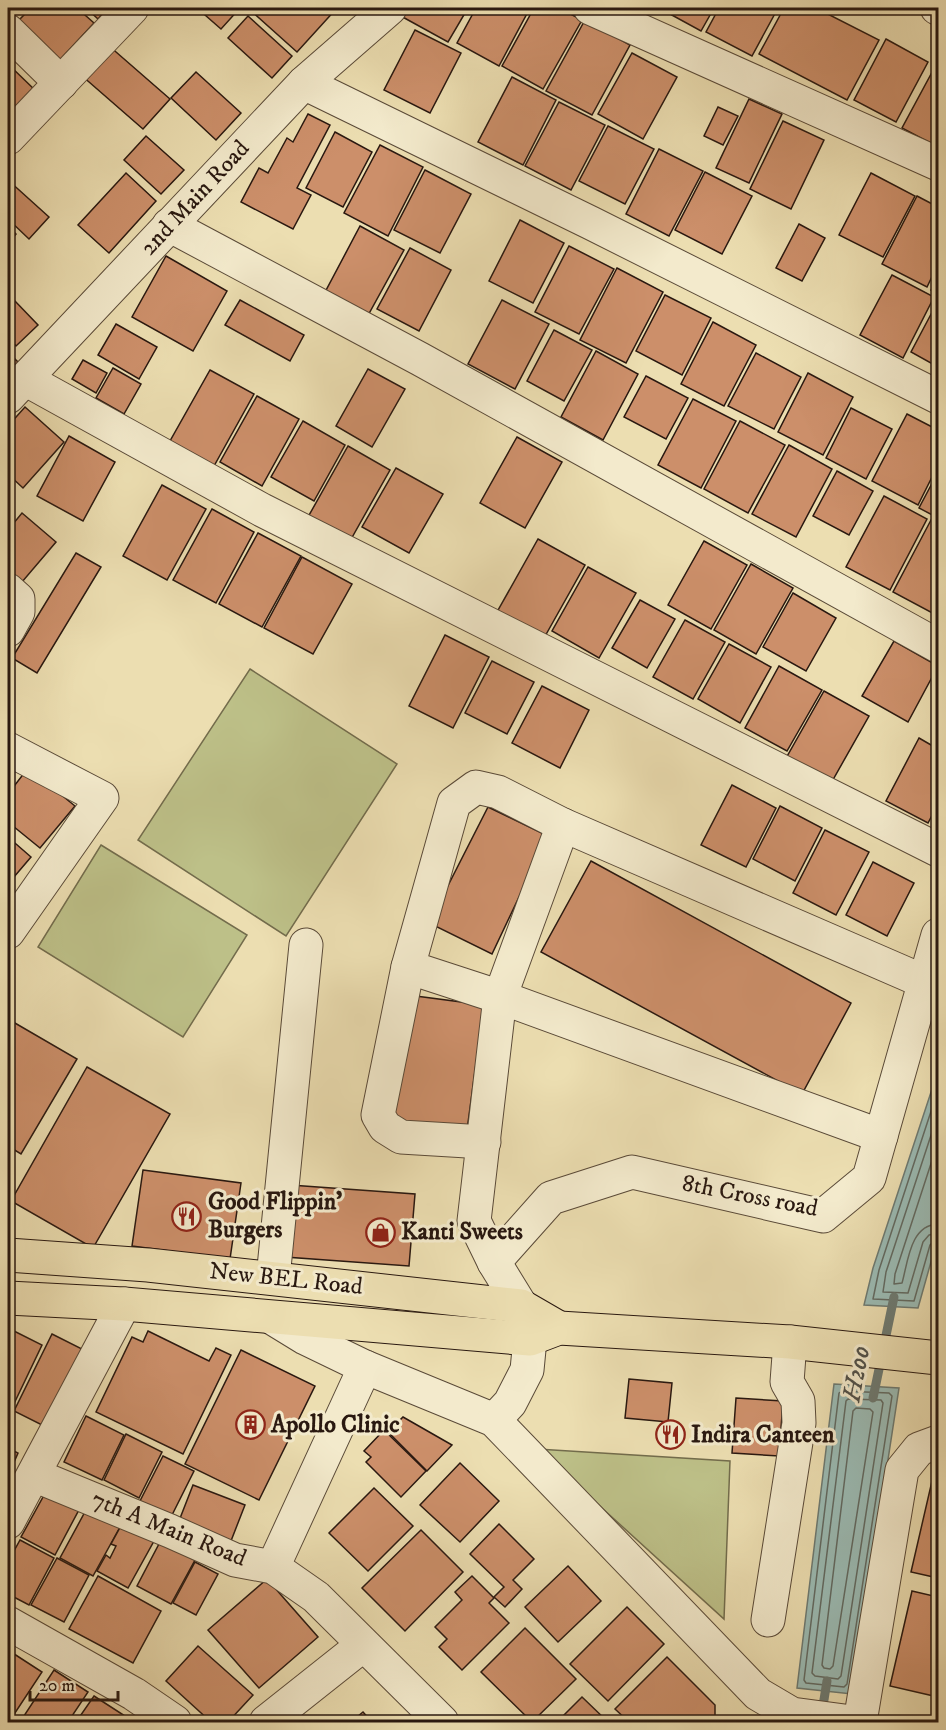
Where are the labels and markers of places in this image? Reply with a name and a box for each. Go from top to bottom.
place label: Good Flippin' Burgers [208,1187,342,1245]
restaurant icon: Good Flippin' Burgers [171,1200,203,1232]
shop icon: Kanti Sweets [364,1216,396,1248]
place label: Kanti Sweets [401,1217,523,1247]
building icon: Apollo Clinic [234,1409,266,1441]
place label: Apollo Clinic [270,1410,400,1440]
restaurant icon: Indira Canteen [654,1419,686,1451]
place label: Indira Canteen [691,1420,835,1450]

